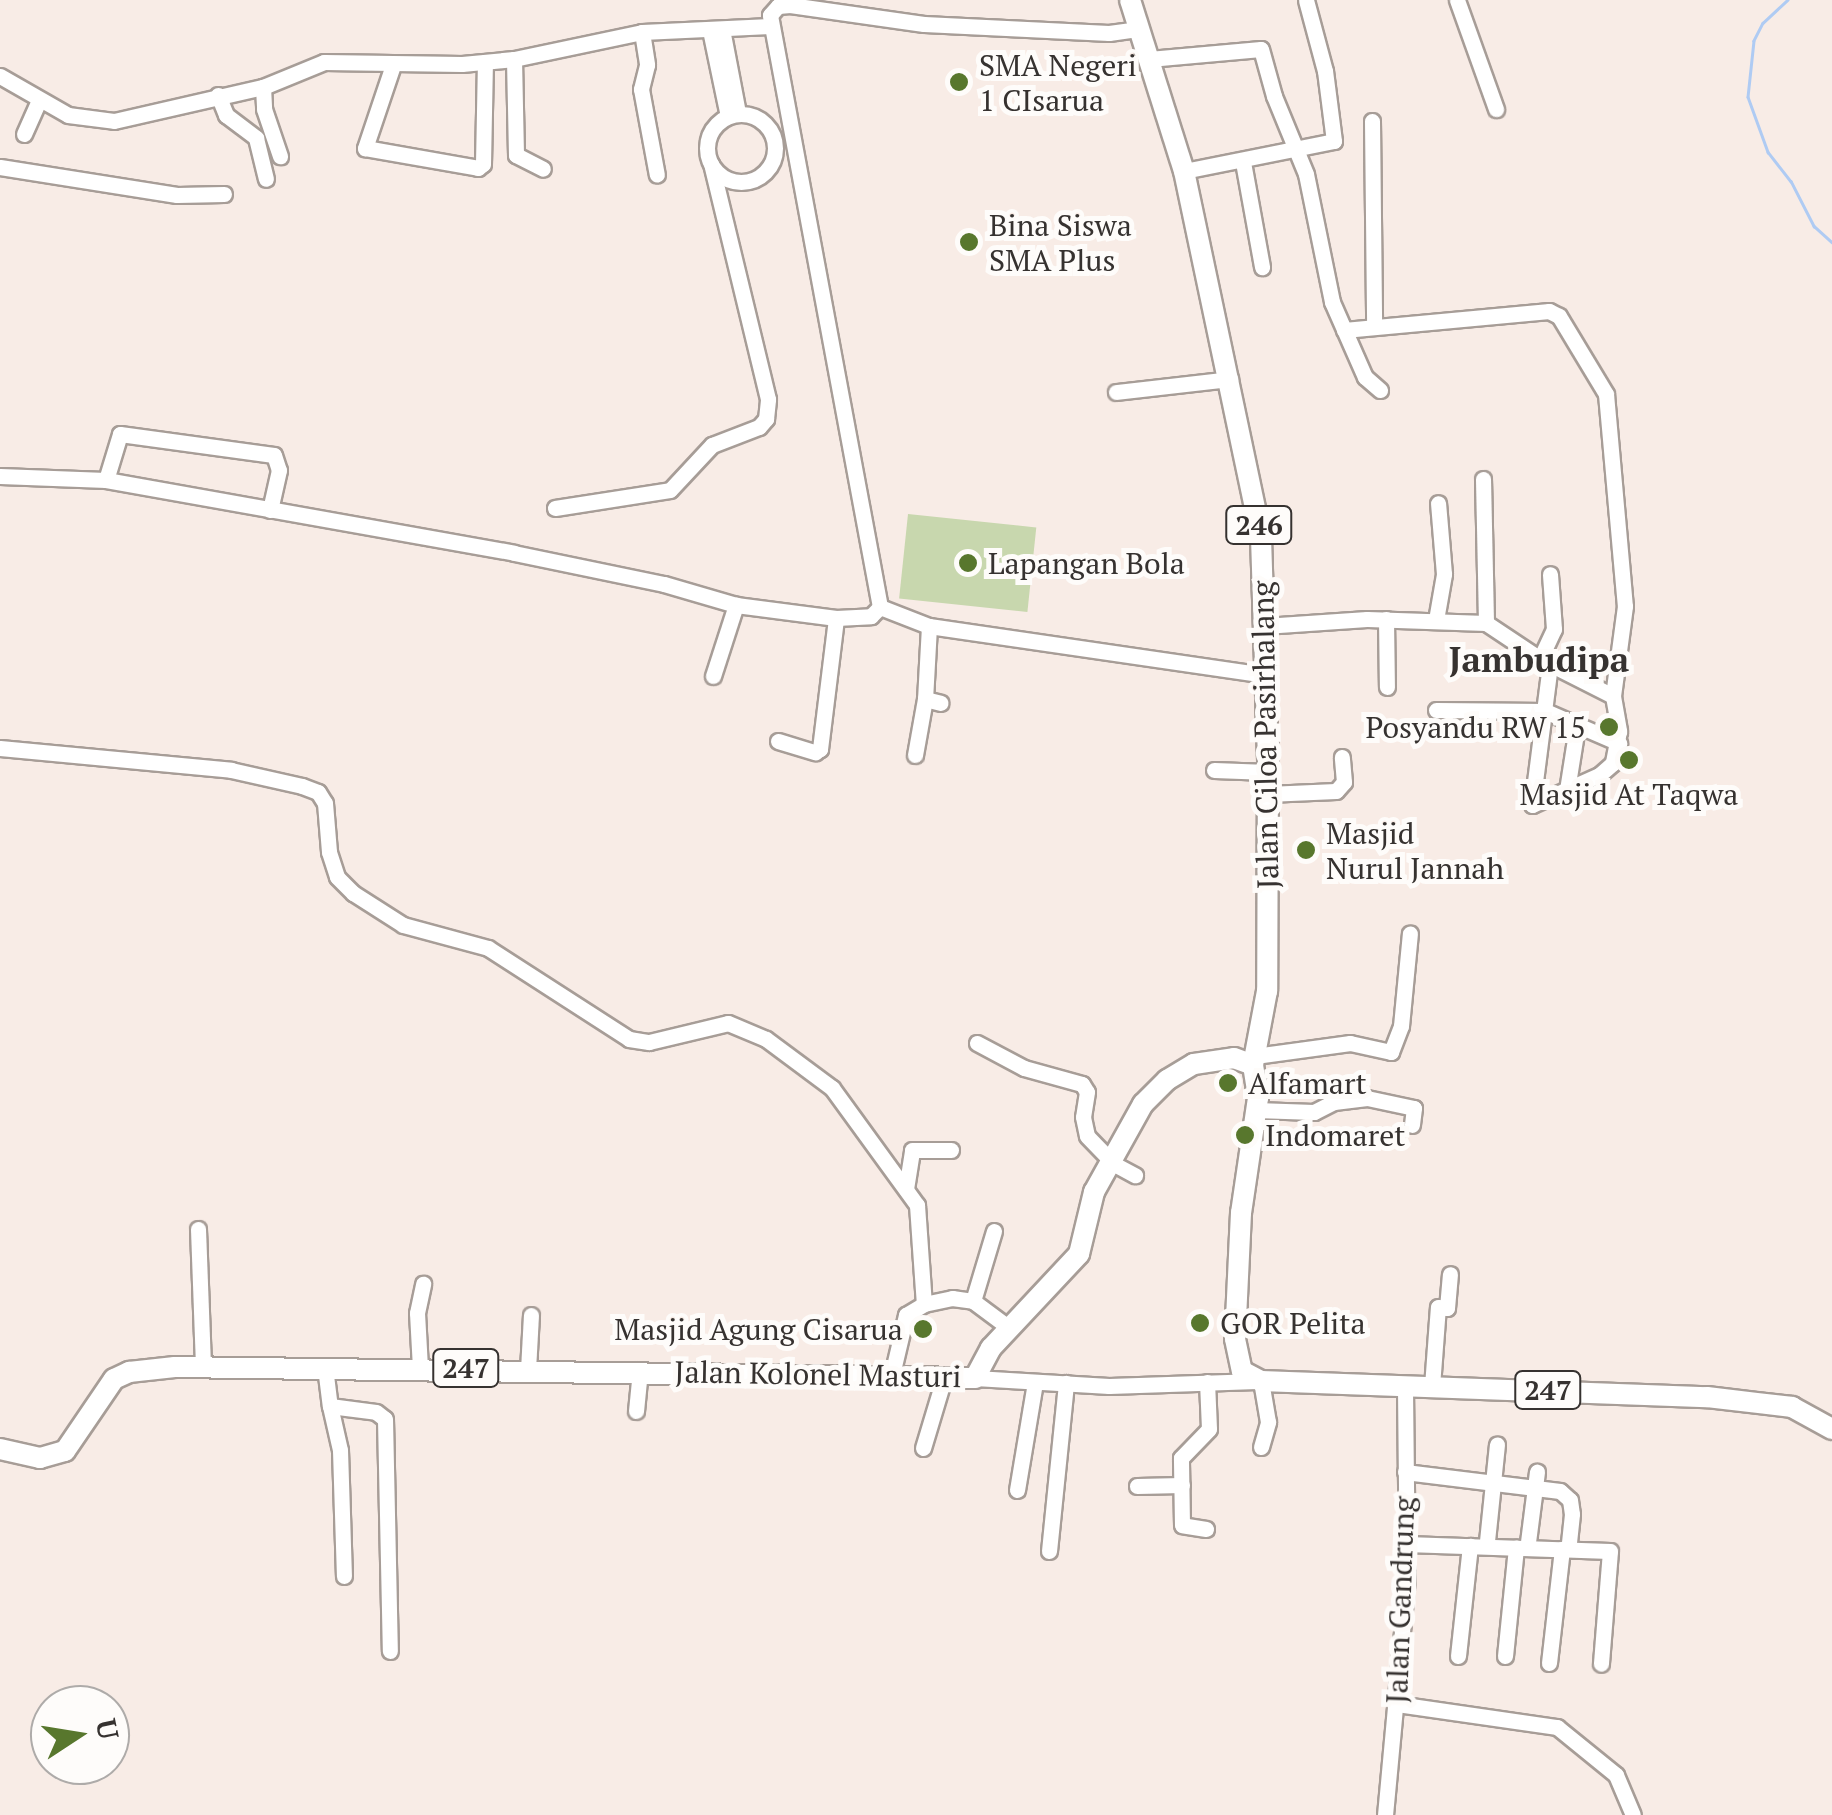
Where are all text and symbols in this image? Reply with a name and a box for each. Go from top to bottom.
place label: SMA Negeri 1 CIsarua [979,47,1137,118]
marker: SMA Negeri 1 CIsarua [948,71,970,93]
place label: Bina Siswa SMA Plus [989,207,1132,278]
marker: Bina Siswa SMA Plus [958,231,980,253]
road number: 246 [1224,502,1294,548]
place label: Lapangan Bola [988,545,1185,581]
marker: Lapangan Bola [957,552,979,574]
street label: Jalan Ciloa Pasirhalang [1244,581,1286,889]
district label: Jambudipa [1449,638,1629,680]
place label: Posyandu RW 15 [1365,709,1586,745]
marker: Posyandu RW 15 [1596,714,1622,740]
marker: Masjid At Taqwa [1618,749,1640,771]
place label: Masjid At Taqwa [1519,776,1739,812]
place label: Masjid Nurul Jannah [1326,815,1504,886]
marker: Masjid Nurul Jannah [1295,839,1317,861]
place label: Alfamart [1248,1065,1367,1101]
marker: Alfamart [1217,1072,1239,1094]
place label: Indomaret [1265,1117,1405,1153]
marker: Indomaret [1234,1124,1256,1146]
place label: GOR Pelita [1220,1305,1366,1341]
place label: Masjid Agung Cisarua [614,1311,903,1347]
marker: GOR Pelita [1189,1312,1211,1334]
marker: Masjid Agung Cisarua [912,1318,934,1340]
road number: 247 [431,1345,501,1391]
street label: Jalan Kolonel Masturi [674,1353,962,1395]
road number: 247 [1513,1367,1583,1413]
street label: Jalan Gandrung [1378,1496,1422,1704]
north arrow [30,1685,130,1785]
text: U [88,1715,128,1743]

